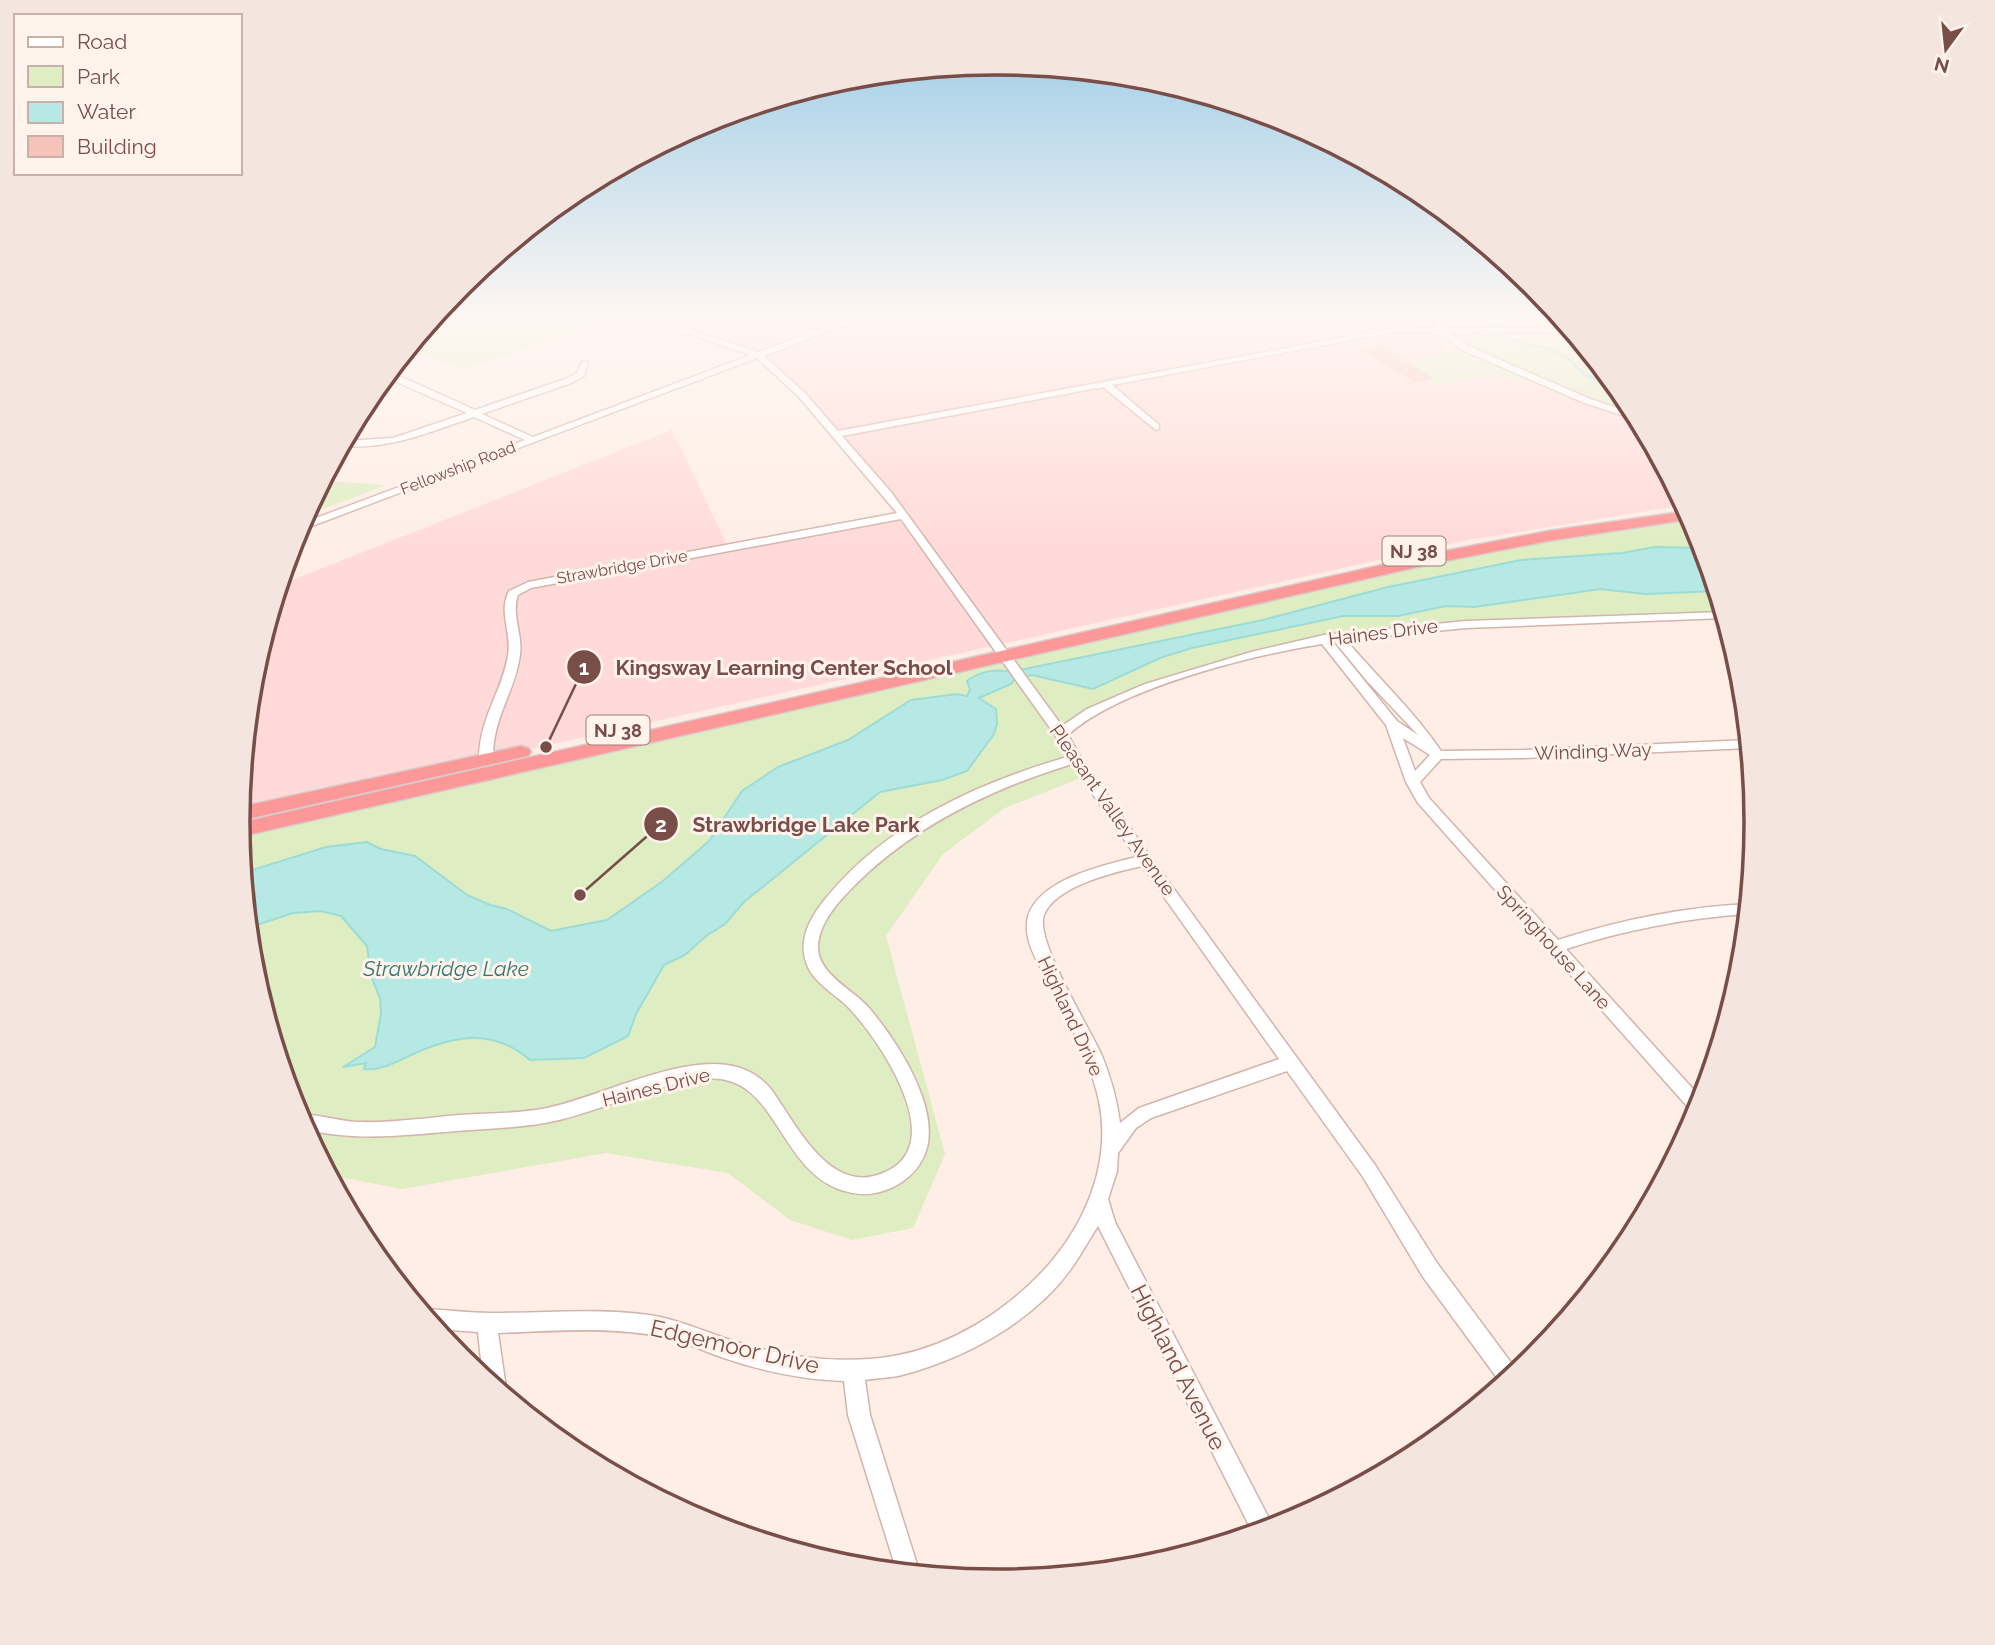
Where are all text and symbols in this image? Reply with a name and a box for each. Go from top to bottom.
legend [14,14,242,175]
north arrow [1911,14,1981,84]
text: Road [77,29,127,54]
text: N [1932,53,1951,78]
text: Park [77,64,120,89]
text: Water [77,99,136,124]
text: Building [77,134,157,159]
street label: Fellowship Road [398,437,518,499]
road number: NJ 38 [1382,536,1446,566]
street label: Strawbridge Drive [555,546,689,588]
street label: Haines Drive [1327,614,1439,650]
callout: Kingsway Learning Center School [566,646,967,688]
text: 1 [579,655,589,680]
text: Kingsway Learning Center School [616,655,953,680]
road number: NJ 38 [586,716,650,744]
street label: Pleasant Valley Avenue [1046,720,1180,900]
street label: Winding Way [1534,738,1652,764]
callout: Strawbridge Lake Park [644,803,934,845]
text: 2 [655,812,667,837]
text: Strawbridge Lake Park [692,812,920,837]
street label: Springhouse Lane [1492,880,1616,1014]
street label: Highland Drive [1034,953,1108,1079]
water label: Strawbridge Lake [362,956,529,981]
street label: Haines Drive [600,1063,712,1111]
street label: Highland Avenue [1126,1280,1232,1454]
street label: Edgemoor Drive [648,1313,822,1379]

